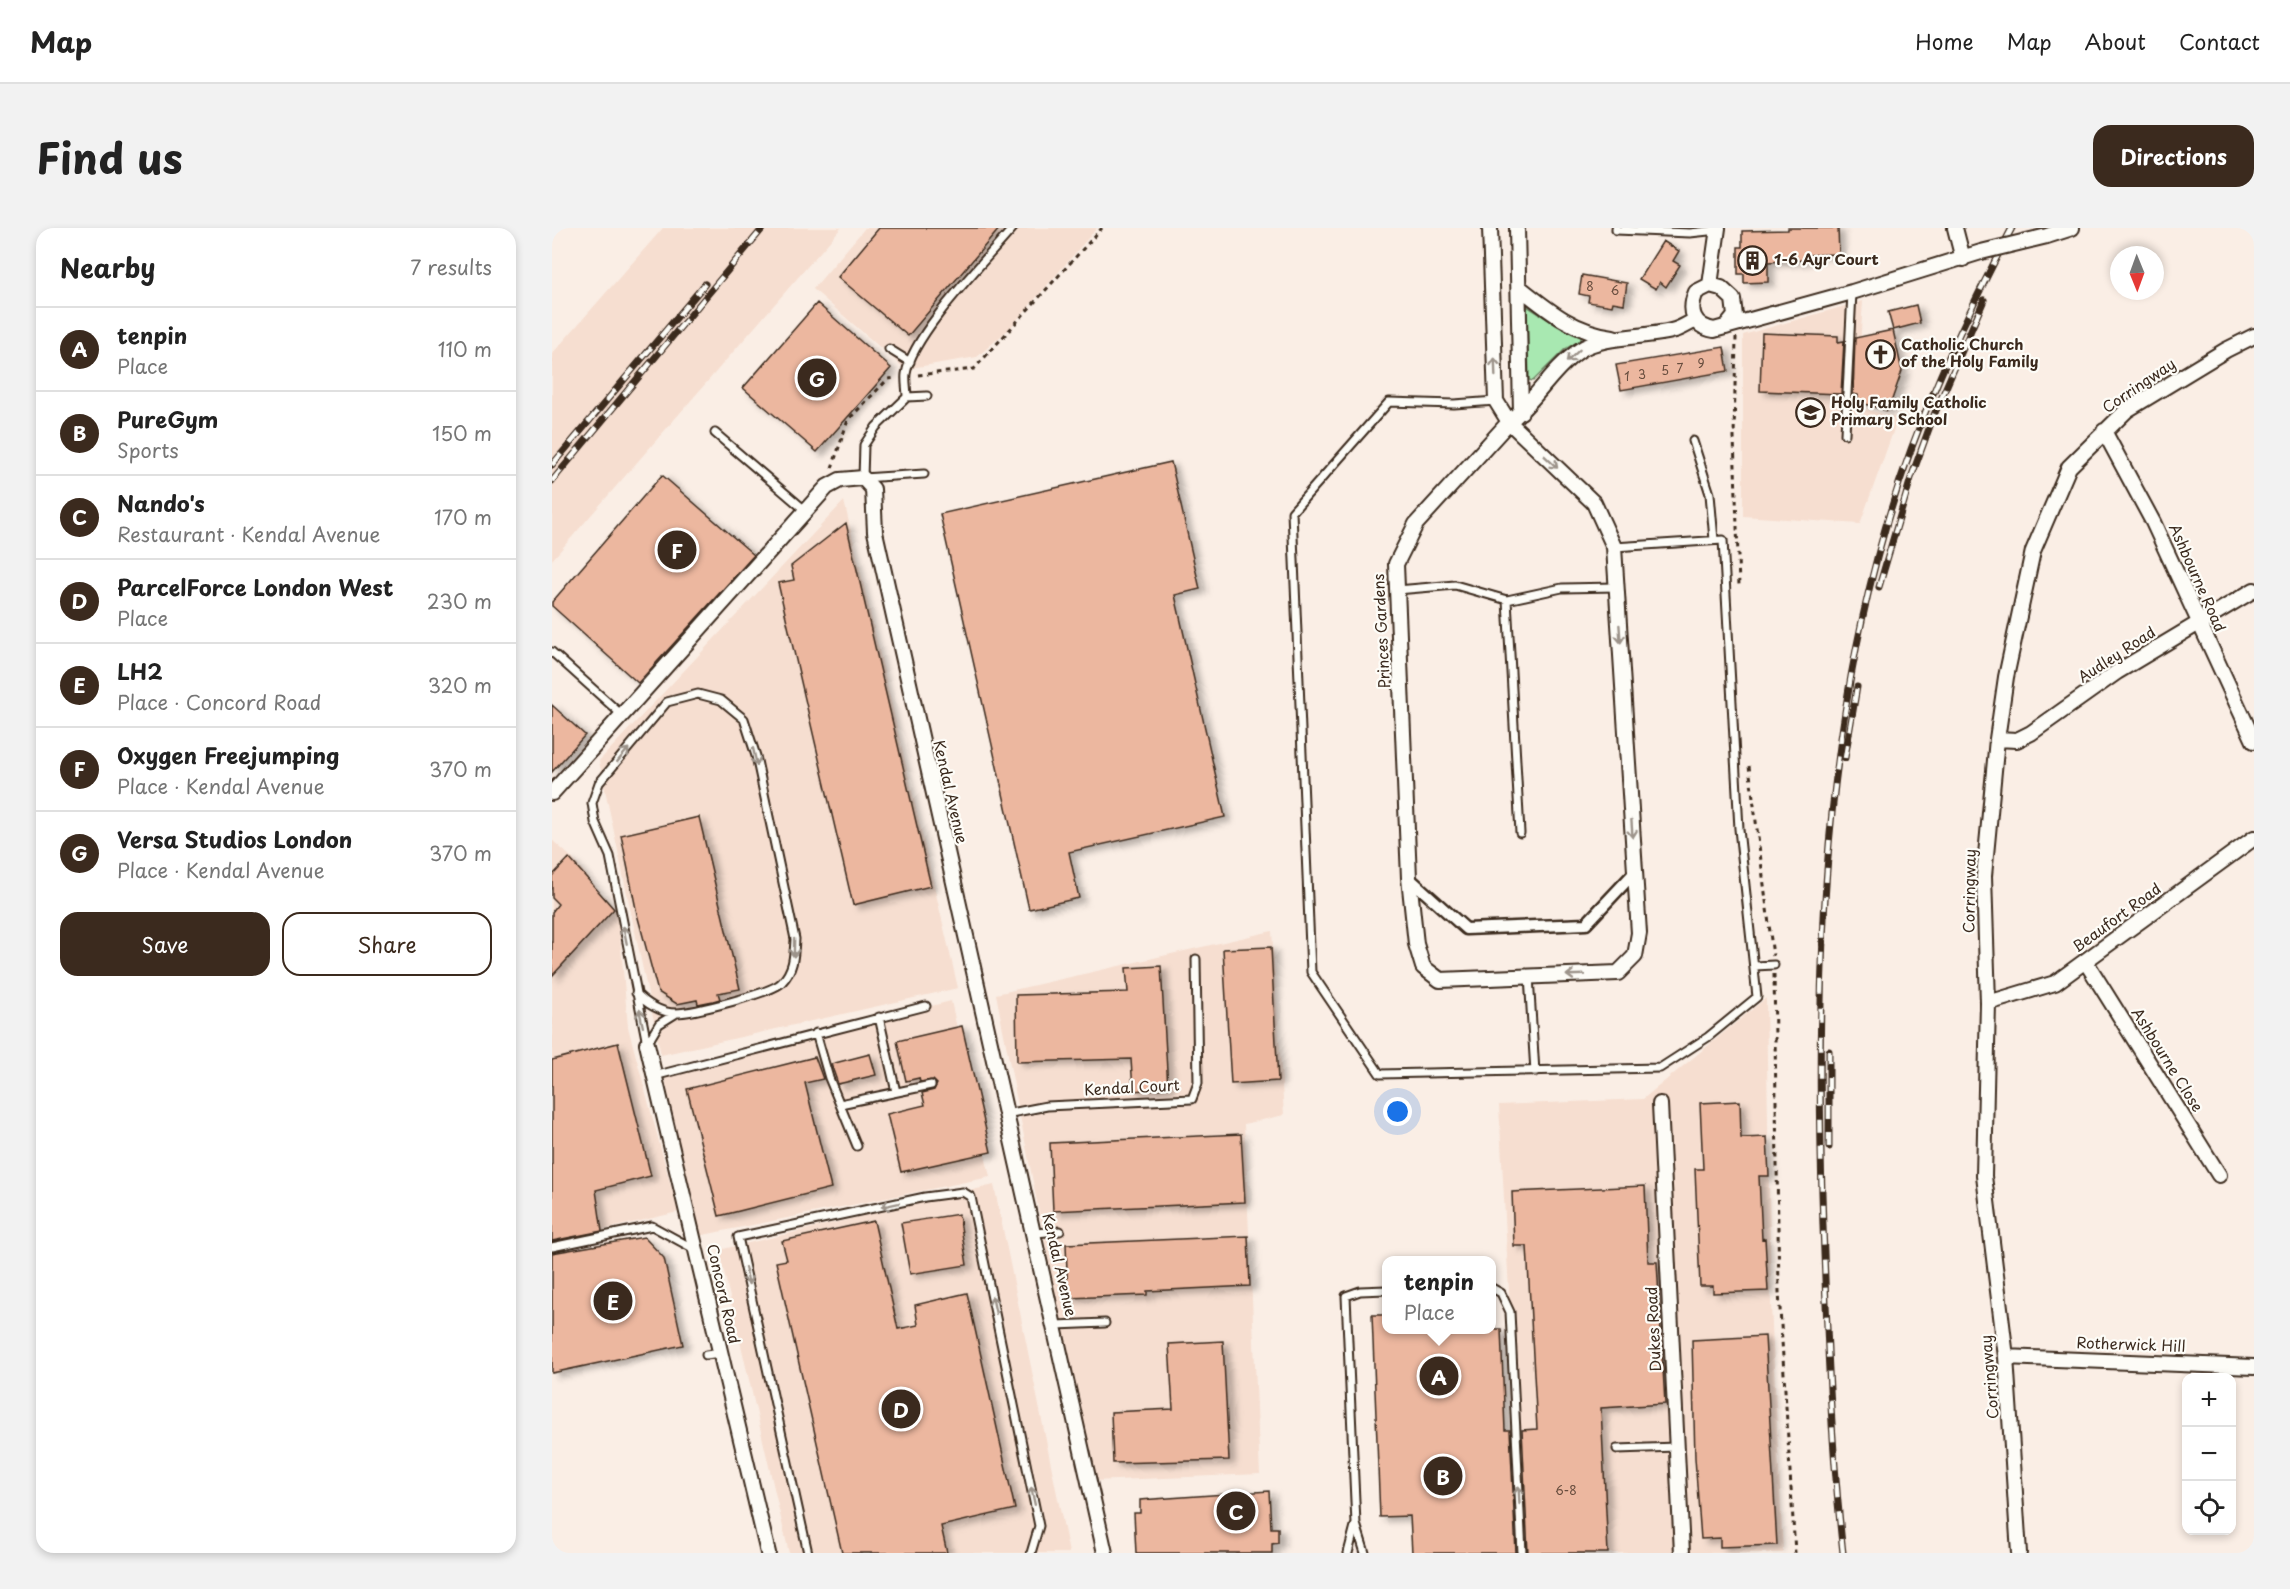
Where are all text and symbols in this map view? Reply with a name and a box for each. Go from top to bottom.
text: Map [30,20,92,63]
text: Home [1915,25,1974,57]
text: Map [2007,25,2052,57]
text: About [2085,25,2146,57]
text: Contact [2179,25,2260,57]
text: Find us [36,125,183,188]
button: Directions [2093,125,2254,187]
building icon: 1-6 Ayr Court [1737,244,1769,276]
north arrow [2110,246,2164,300]
place label: 1-6 Ayr Court [1774,247,1879,270]
text: Nearby [60,248,155,287]
text: 7 results [410,252,492,282]
house number: 8 [1586,277,1594,295]
house number: 6 [1611,281,1619,299]
text: tenpin [117,318,187,351]
place label: Catholic Church of the Holy Family [1901,332,2039,372]
text: A [72,334,87,364]
text: 110 m [438,334,492,364]
church icon: Catholic Church of the Holy Family [1864,338,1896,370]
one-way arrow [1566,349,1581,363]
text: Place [117,351,168,381]
street label: Corringway [2097,352,2179,418]
house number: 9 [1697,354,1705,372]
pin: G [798,356,836,400]
one-way arrow [1489,358,1500,378]
house number: 7 [1677,359,1684,377]
house number: 5 [1661,361,1669,379]
house number: 3 [1638,365,1646,383]
house number: 1 [1624,367,1630,385]
place label: Holy Family Catholic Primary School [1831,390,1987,430]
school or university icon: Holy Family Catholic Primary School [1794,396,1826,428]
text: PureGym [117,402,218,435]
text: B [73,418,86,448]
text: 150 m [432,418,492,448]
text: Sports [117,435,179,465]
one-way arrow [1544,455,1559,469]
text: Nando's [117,486,205,519]
text: C [72,502,87,532]
text: 170 m [434,502,492,532]
text: Restaurant · Kendal Avenue [117,519,380,549]
street label: Ashbourne Road [2164,520,2233,635]
pin: F [658,528,696,572]
text: ParcelForce London West [117,570,393,603]
street label: Princes Gardens [1366,573,1395,689]
text: D [72,586,87,616]
text: 230 m [427,586,492,616]
text: Place [117,603,168,633]
street label: Audley Road [2073,620,2160,688]
one-way arrow [1614,624,1625,644]
text: LH2 [117,654,163,687]
text: E [73,670,86,700]
text: 320 m [428,670,492,700]
text: Place · Concord Road [117,687,321,717]
text: Oxygen Freejumping [117,738,339,771]
street label: Kendal Avenue [928,738,975,846]
one-way arrow [616,747,629,763]
one-way arrow [750,748,762,767]
text: F [74,754,85,784]
text: 370 m [429,754,492,784]
text: Place · Kendal Avenue [117,771,325,801]
one-way arrow [1626,818,1637,838]
text: Versa Studios London [117,822,352,855]
text: G [71,838,88,868]
text: 370 m [429,838,492,868]
street label: Corringway [1956,849,1981,933]
text: Place · Kendal Avenue [117,855,325,885]
street label: Beaufort Road [2067,877,2165,957]
button: Save [60,912,270,976]
button: Share [282,912,492,976]
one-way arrow [619,926,630,945]
one-way arrow [789,938,800,958]
one-way arrow [1565,969,1585,980]
street label: Ashbourne Close [2127,1002,2210,1116]
one-way arrow [635,1009,646,1028]
street label: Kendal Court [1084,1073,1180,1100]
your location [1383,1097,1412,1126]
one-way arrow [880,1199,899,1211]
street label: Kendal Avenue [1037,1211,1084,1319]
street label: Concord Road [702,1242,747,1346]
popup [1382,1256,1496,1334]
text: tenpin [1404,1264,1474,1297]
one-way arrow [742,1266,753,1285]
pin: E [594,1278,632,1324]
street label: Dukes Road [1639,1286,1666,1372]
one-way arrow [988,1296,999,1315]
text: Place [1404,1297,1455,1327]
street label: Rotherwick Hill [2076,1330,2186,1357]
street label: Corringway [1973,1334,2004,1420]
pin: A [1420,1354,1458,1398]
map controls [2182,1373,2236,1535]
button: + [2182,1373,2236,1427]
pin: D [882,1386,920,1432]
button: − [2182,1427,2236,1481]
pin: B [1424,1454,1462,1498]
house number: 6-8 [1555,1481,1577,1499]
button: locate [2182,1481,2236,1535]
one-way arrow [1513,1485,1524,1505]
one-way arrow [1027,1487,1038,1507]
pin: C [1216,1488,1256,1534]

